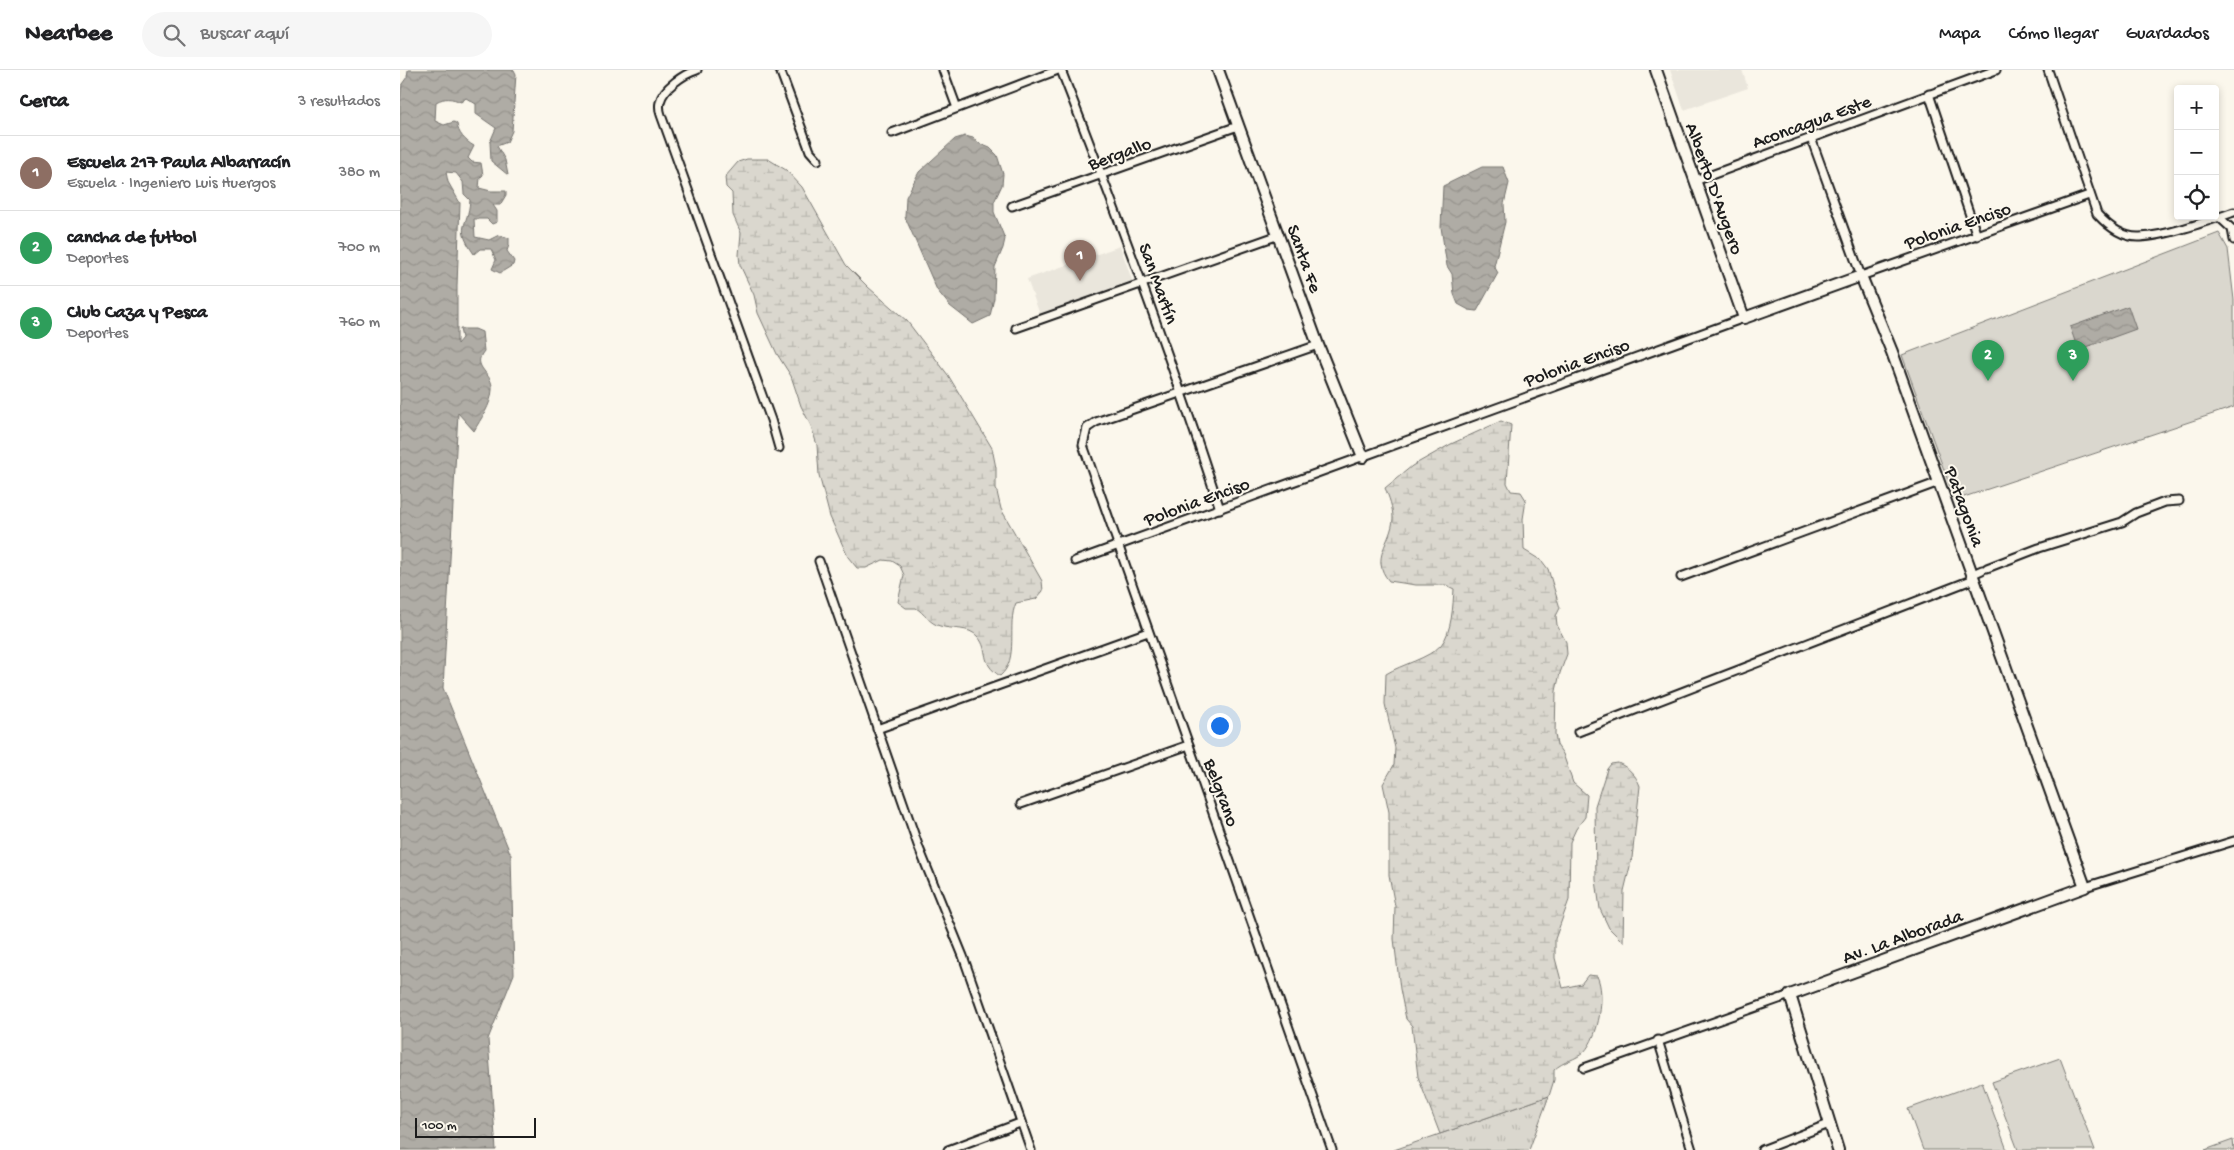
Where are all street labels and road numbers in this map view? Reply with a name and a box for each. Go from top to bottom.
street label: Aconcagua Este [1750,91,1875,155]
street label: Alberto D'Augero [1678,120,1747,258]
street label: Bergallo [1084,133,1155,178]
street label: Polonia Enciso [1901,198,2014,257]
street label: Santa Fe [1280,222,1326,297]
street label: San Martín [1131,241,1182,328]
street label: Polonia Enciso [1520,334,1633,394]
street label: Patagonia [1937,463,1988,552]
street label: Polonia Enciso [1140,473,1253,533]
street label: Belgrano [1196,755,1243,830]
street label: Av. La Alborada [1840,905,1968,971]

